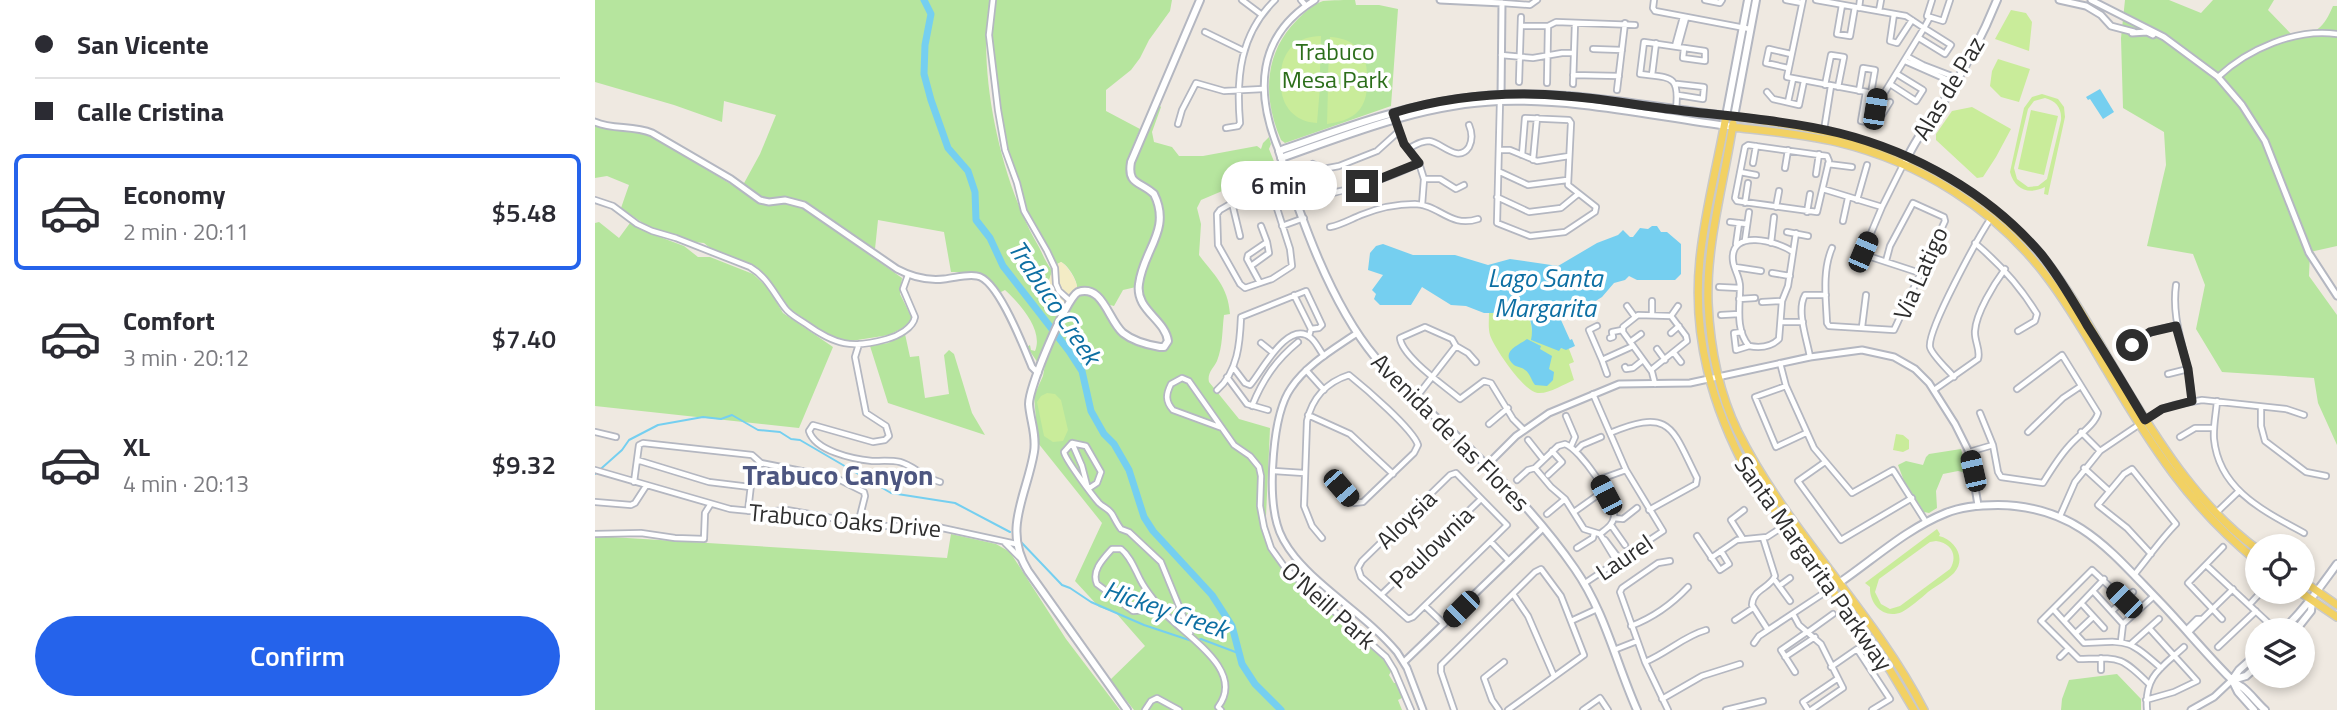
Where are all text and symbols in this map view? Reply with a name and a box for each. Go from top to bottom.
text: San Vicente [77,25,209,64]
street label: Alas de Paz [1903,29,1993,147]
park label: Trabuco Mesa Park [1282,33,1389,97]
car [1862,87,1889,131]
text: Calle Cristina [77,92,224,131]
callout: 6 min [1222,162,1337,210]
text: 6 min [1251,168,1307,203]
route end [1346,170,1378,202]
text: Economy [123,175,225,214]
icon: car [39,181,102,244]
text: $5.48 [492,193,556,232]
text: 2 min · 20:11 [123,214,249,249]
street label: Via Latigo [1883,221,1957,325]
car [1846,229,1881,275]
water label: Trabuco Creek [999,232,1113,375]
water label: Lago Santa Margarita [1488,258,1604,327]
text: Comfort [123,301,215,340]
icon: car [39,307,102,370]
text: $7.40 [492,319,556,358]
route start [2116,329,2148,361]
text: 3 min · 20:12 [123,340,249,375]
street label: Avenida de las Flores [1363,344,1539,520]
text: XL [123,427,150,466]
icon: car [39,433,102,496]
text: $9.32 [492,445,556,484]
street label: Santa Margarita Parkway [1726,448,1902,678]
car [1959,448,1988,494]
district label: Trabuco Canyon [742,453,934,496]
car [1320,465,1363,511]
text: 4 min · 20:13 [123,466,249,501]
car [1587,472,1626,518]
street label: Aloysia [1368,481,1444,557]
street label: Trabuco Oaks Drive [747,494,943,546]
street label: Paulownia [1381,497,1481,597]
street label: Laurel [1588,525,1660,589]
map controls [2245,534,2315,688]
button: locate [2245,534,2315,604]
street label: O'Neill Park [1274,553,1385,658]
water label: Hickey Creek [1099,570,1237,650]
car [2102,578,2147,622]
car [1439,587,1484,631]
button: Confirm [35,616,560,696]
button: layers [2245,618,2315,688]

